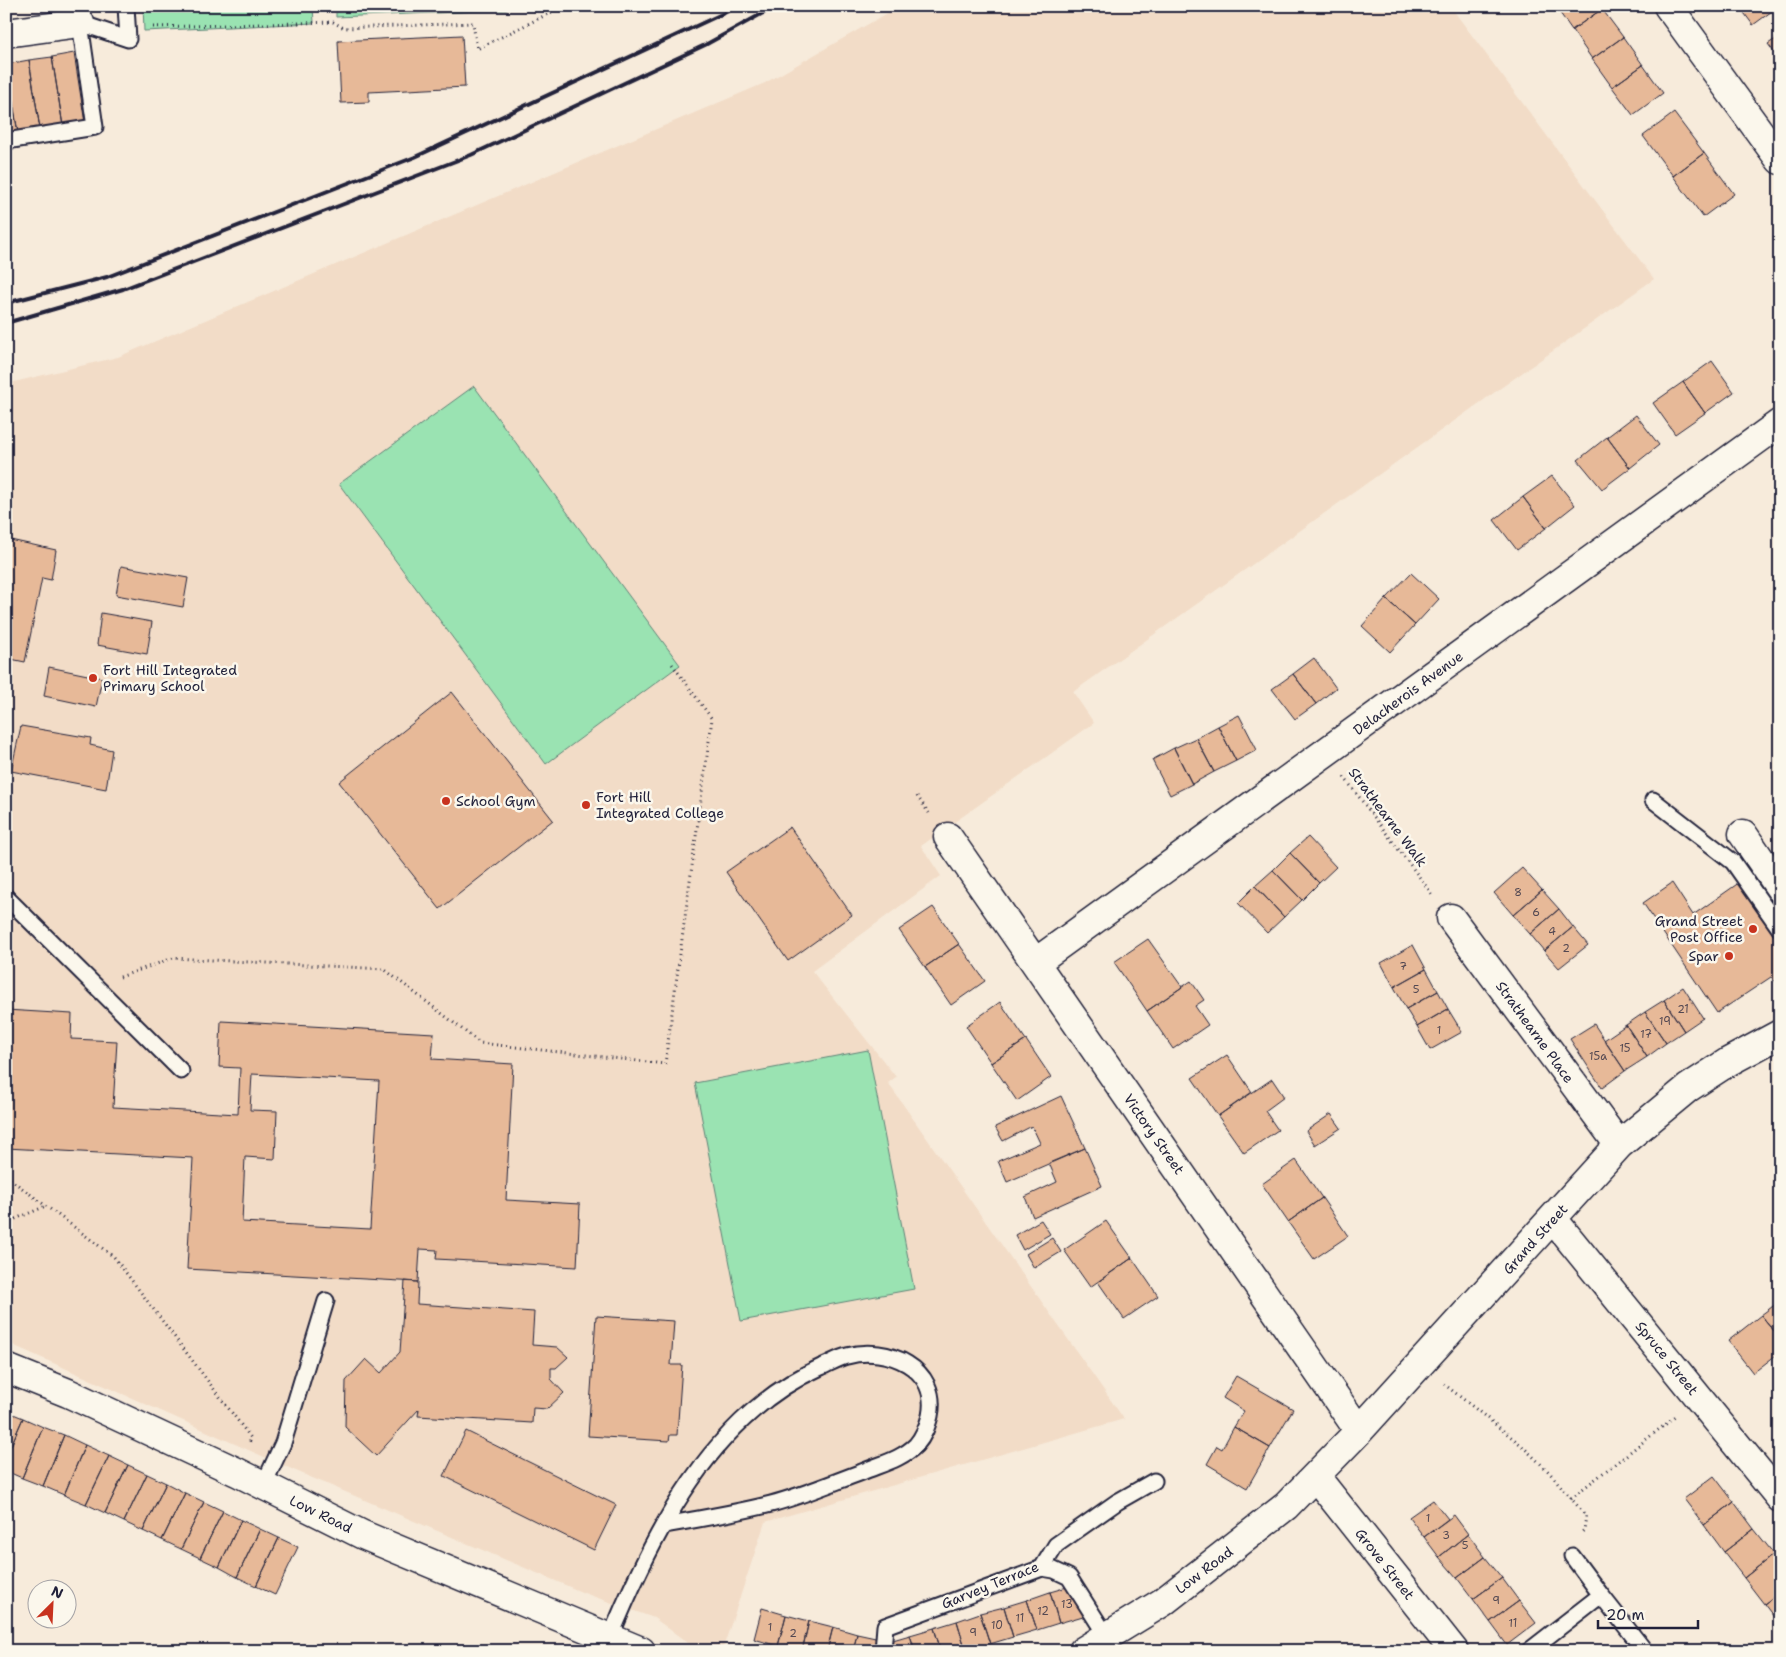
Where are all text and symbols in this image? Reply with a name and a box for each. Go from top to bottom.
street label: Delacherois Avenue [1349,647,1467,739]
place label: Fort Hill Integrated Primary School [103,661,237,695]
marker: Fort Hill Integrated Primary School [87,672,99,684]
street label: Strathearne Walk [1345,764,1431,870]
place label: Fort Hill Integrated College [596,788,724,822]
place label: School Gym [456,792,535,810]
marker: School Gym [440,795,452,807]
marker: Fort Hill Integrated College [580,799,592,811]
house number: 8 [1514,885,1522,900]
house number: 6 [1532,905,1540,920]
place label: Grand Street Post Office [1655,912,1743,946]
marker: Grand Street Post Office [1747,923,1759,935]
house number: 4 [1548,924,1556,939]
house number: 2 [1562,941,1570,956]
place label: Spar [1688,947,1719,965]
marker: Spar [1723,950,1735,962]
house number: 7 [1399,959,1407,974]
street label: Strathearne Place [1492,978,1578,1087]
house number: 5 [1413,982,1420,997]
house number: 21 [1677,1002,1689,1017]
house number: 19 [1659,1014,1671,1029]
house number: 1 [1437,1023,1441,1038]
house number: 17 [1640,1027,1652,1042]
house number: 15 [1619,1041,1631,1056]
house number: 15a [1589,1049,1607,1064]
street label: Victory Street [1120,1090,1188,1178]
street label: Grand Street [1499,1200,1571,1278]
street label: Spruce Street [1632,1317,1702,1399]
street label: Low Road [287,1491,355,1537]
house number: 1 [1426,1511,1430,1526]
street label: Grove Street [1351,1525,1419,1603]
house number: 3 [1442,1528,1450,1543]
house number: 5 [1462,1538,1469,1553]
street label: Low Road [1172,1542,1237,1598]
street label: Garvey Terrace [939,1557,1041,1613]
north arrow [28,1580,78,1630]
text: N [49,1582,66,1603]
house number: 9 [1492,1593,1500,1608]
house number: 13 [1061,1597,1073,1612]
scale bar [1598,1597,1698,1629]
house number: 12 [1037,1604,1049,1619]
text: 20 m [1606,1605,1645,1625]
house number: 11 [1016,1611,1024,1626]
house number: 11 [1509,1616,1517,1631]
house number: 10 [991,1618,1003,1633]
house number: 1 [768,1620,772,1635]
house number: 9 [969,1625,977,1640]
house number: 2 [789,1626,797,1641]

